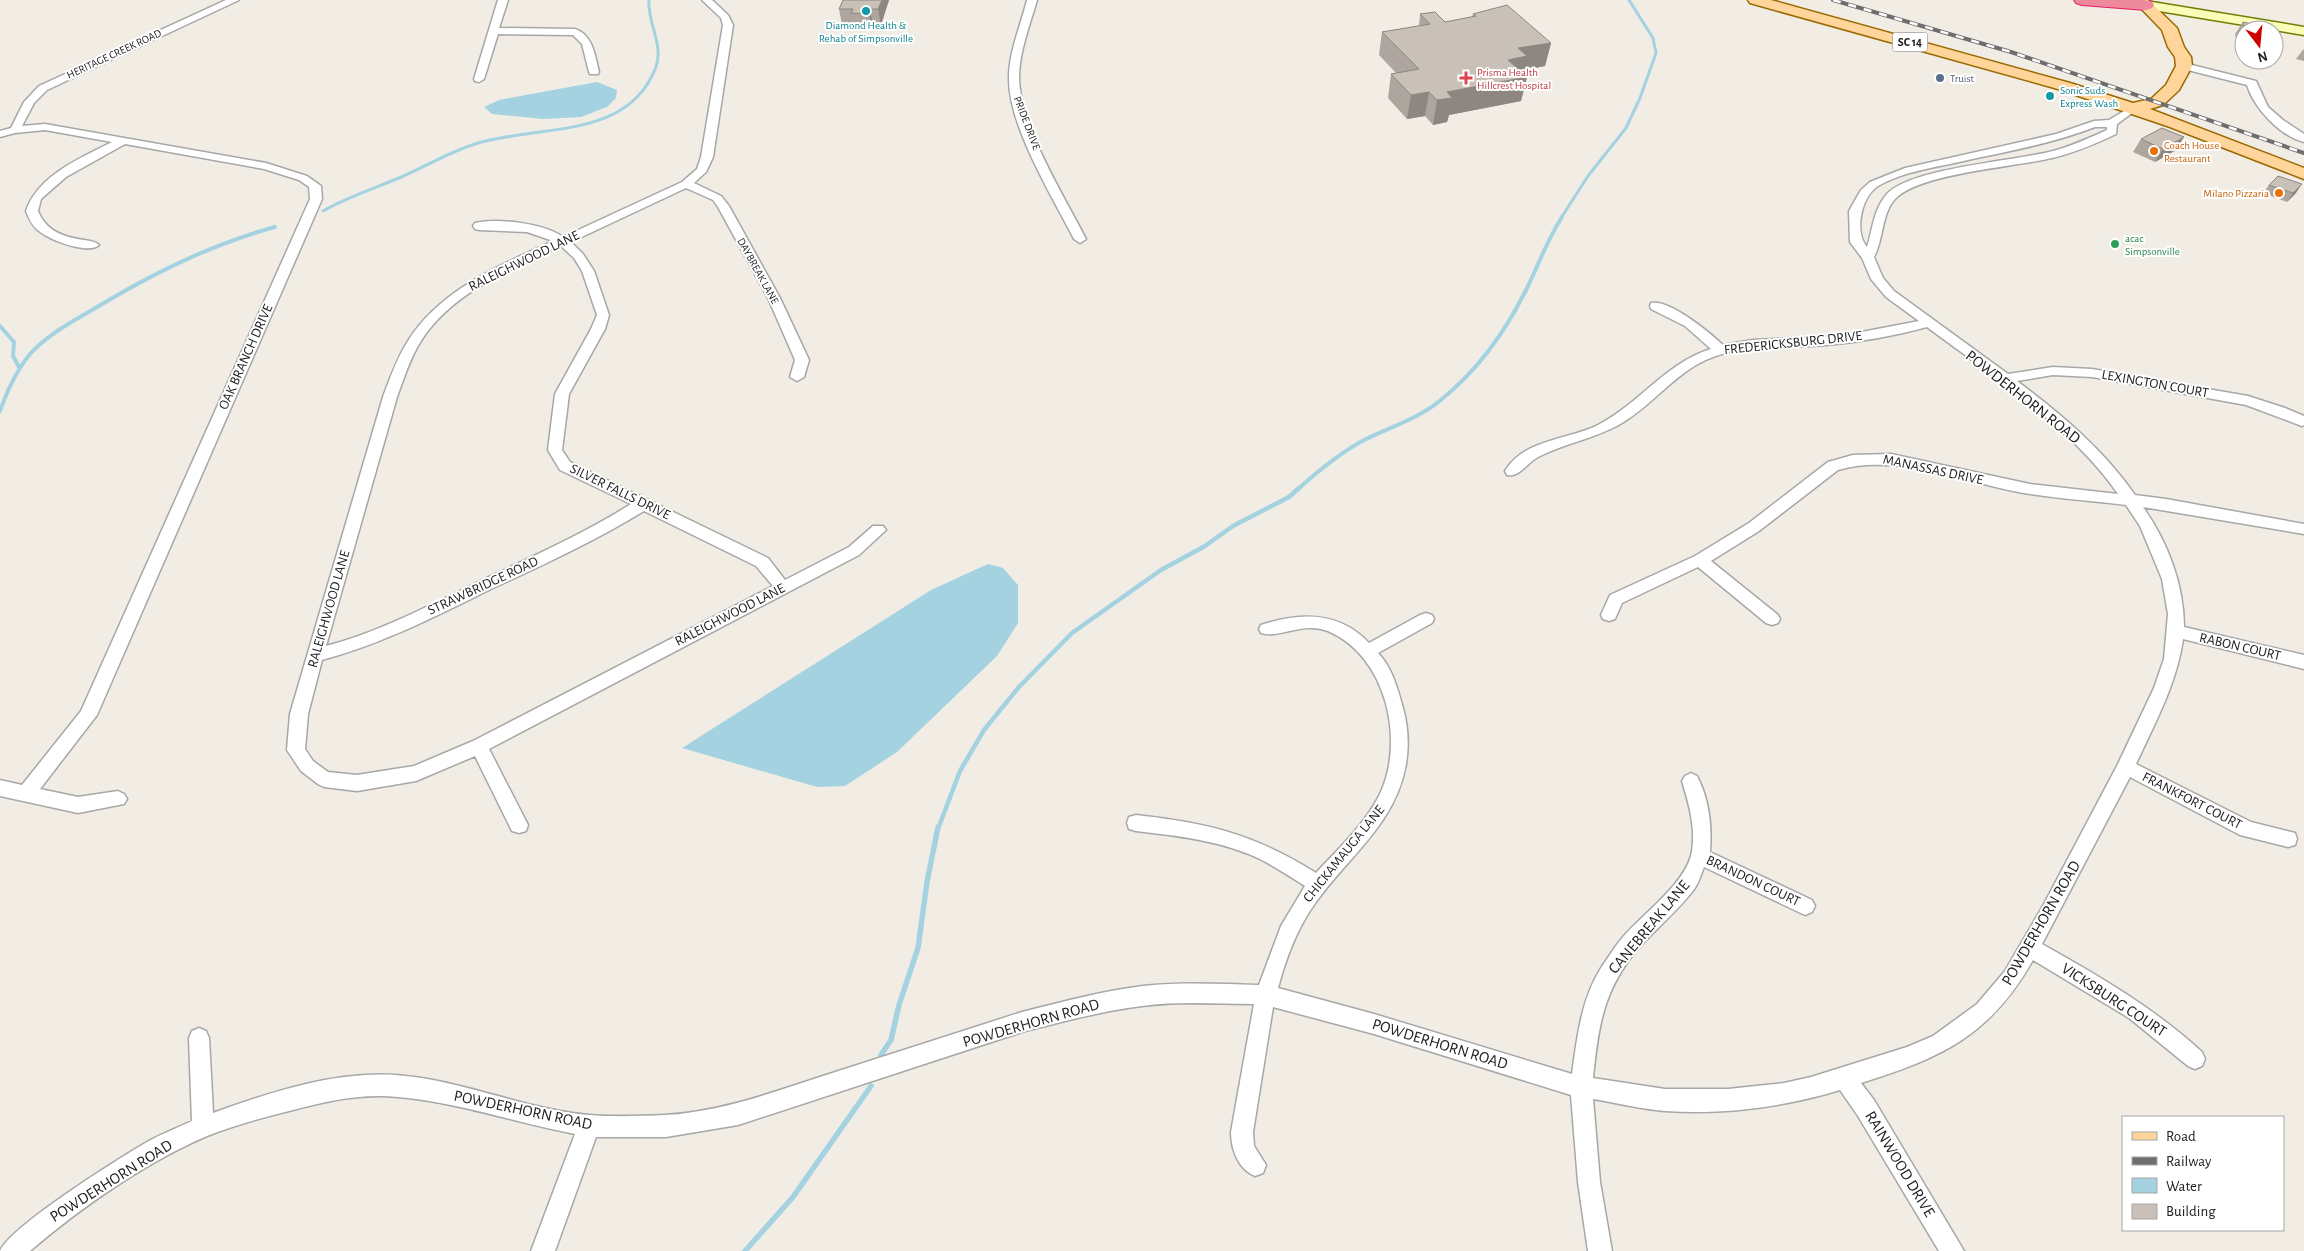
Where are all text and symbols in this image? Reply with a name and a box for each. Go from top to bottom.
marker: Diamond Health & Rehab of Simpsonville [860,5,872,17]
place label: Diamond Health & Rehab of Simpsonville [819,20,913,44]
north arrow [2234,20,2284,70]
street label: HERITAGE CREEK ROAD [65,27,163,81]
road number: SC 14 [1892,32,1928,52]
text: N [2256,48,2269,65]
place label: Prisma Health Hillcrest Hospital [1477,67,1551,91]
marker: Prisma Health Hillcrest Hospital [1459,71,1473,85]
marker: Truist [1934,72,1946,84]
place label: Truist [1950,73,1975,84]
place label: Sonic Suds Express Wash [2060,85,2118,109]
marker: Sonic Suds Express Wash [2044,90,2056,102]
street label: PRIDE DRIVE [1012,95,1043,152]
place label: Coach House Restaurant [2164,140,2219,164]
marker: Coach House Restaurant [2148,145,2160,157]
marker: Milano Pizzaria [2273,187,2285,199]
place label: Milano Pizzaria [2203,188,2269,199]
street label: RALEIGHWOOD LANE [466,228,582,294]
place label: acac Simpsonville [2125,233,2180,257]
street label: DAYBREAK LANE [735,236,781,307]
marker: acac Simpsonville [2109,238,2121,250]
street label: OAK BRANCH DRIVE [217,302,276,412]
street label: FREDERICKSBURG DRIVE [1723,329,1863,357]
street label: POWDERHORN ROAD [1963,347,2083,447]
street label: LEXINGTON COURT [2100,368,2210,400]
street label: MANASSAS DRIVE [1882,453,1985,488]
street label: SILVER FALLS DRIVE [568,462,673,522]
street label: RALEIGHWOOD LANE [306,549,353,669]
street label: STRAWBRIDGE ROAD [426,554,540,618]
street label: RALEIGHWOOD LANE [673,581,787,649]
street label: RABON COURT [2198,631,2282,663]
street label: FRANKFORT COURT [2140,770,2244,832]
street label: CHICKAMAUGA LANE [1301,803,1387,905]
street label: BRANDON COURT [1704,853,1802,909]
street label: POWDERHORN ROAD [1999,858,2083,988]
street label: CANEBREAK LANE [1605,877,1693,977]
street label: VICKSBURG COURT [2059,960,2170,1040]
street label: POWDERHORN ROAD [961,996,1101,1050]
street label: POWDERHORN ROAD [1370,1016,1510,1072]
street label: POWDERHORN ROAD [452,1088,594,1132]
street label: RAINWOOD DRIVE [1862,1108,1938,1220]
legend [2122,1116,2284,1231]
text: Road [2166,1129,2196,1144]
street label: POWDERHORN ROAD [47,1137,175,1225]
text: Railway [2166,1154,2212,1169]
text: Water [2166,1179,2202,1194]
text: Building [2166,1204,2216,1219]

